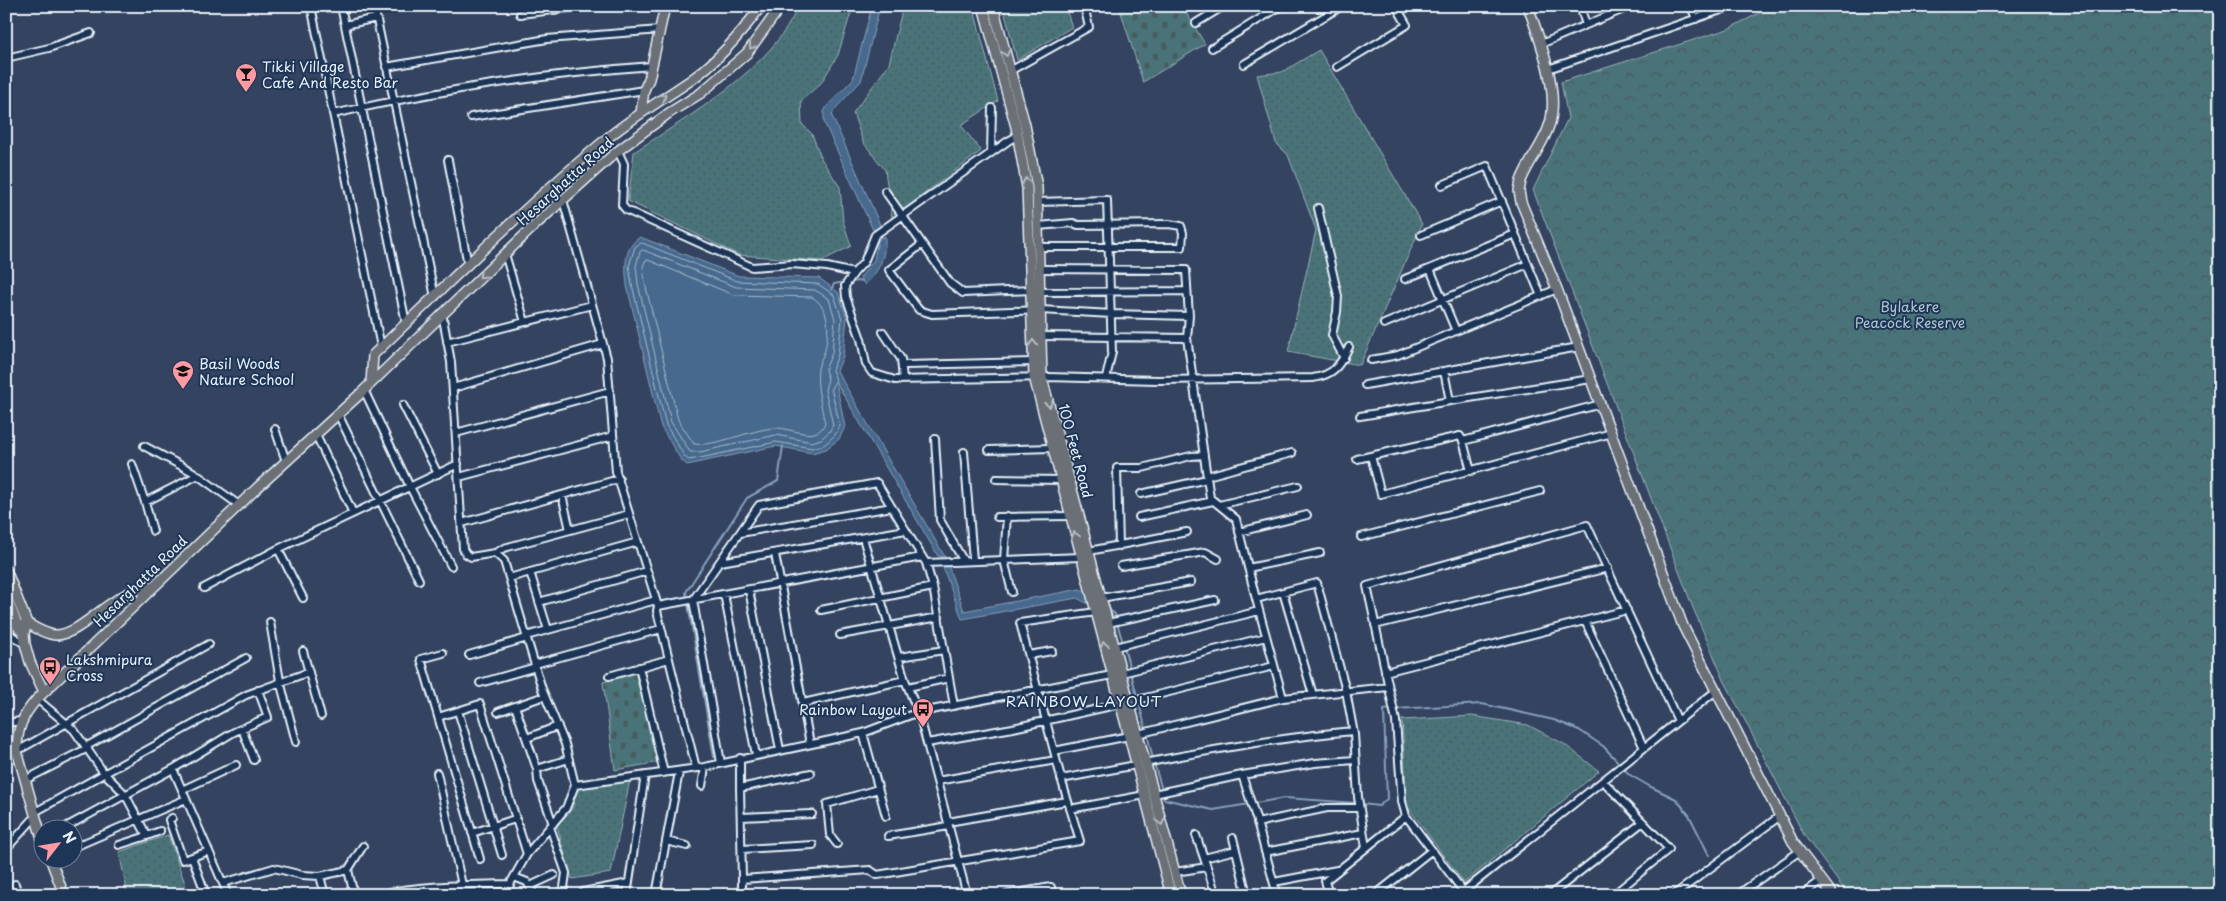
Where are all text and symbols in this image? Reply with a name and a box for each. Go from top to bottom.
one-way arrow [750,40,758,49]
one-way arrow [1000,49,1010,57]
place label: Tikki Village Cafe And Resto Bar [262,56,399,93]
bar icon: Tikki Village Cafe And Resto Bar [234,62,258,93]
one-way arrow [658,94,667,103]
street label: Hesarghatta Road [512,132,618,230]
one-way arrow [1021,176,1032,185]
one-way arrow [479,269,488,278]
park label: Bylakere Peacock Reserve [1855,296,1965,333]
one-way arrow [1028,339,1038,346]
place label: Basil Woods Nature School [199,353,294,390]
school or university icon: Basil Woods Nature School [171,359,195,390]
one-way arrow [1044,399,1054,407]
street label: 100 Feet Road [1053,402,1099,500]
street label: Hesarghatta Road [88,531,192,631]
one-way arrow [1070,531,1081,540]
one-way arrow [1100,641,1110,649]
place label: Lakshmipura Cross [66,649,153,686]
bus stop icon: Lakshmipura Cross [38,655,62,686]
district label: RAINBOW LAYOUT [1006,689,1162,712]
bus stop icon: Rainbow Layout [911,697,935,728]
place label: Rainbow Layout [799,699,907,720]
north arrow [32,818,82,868]
one-way arrow [1156,818,1166,826]
text: N [58,827,81,847]

